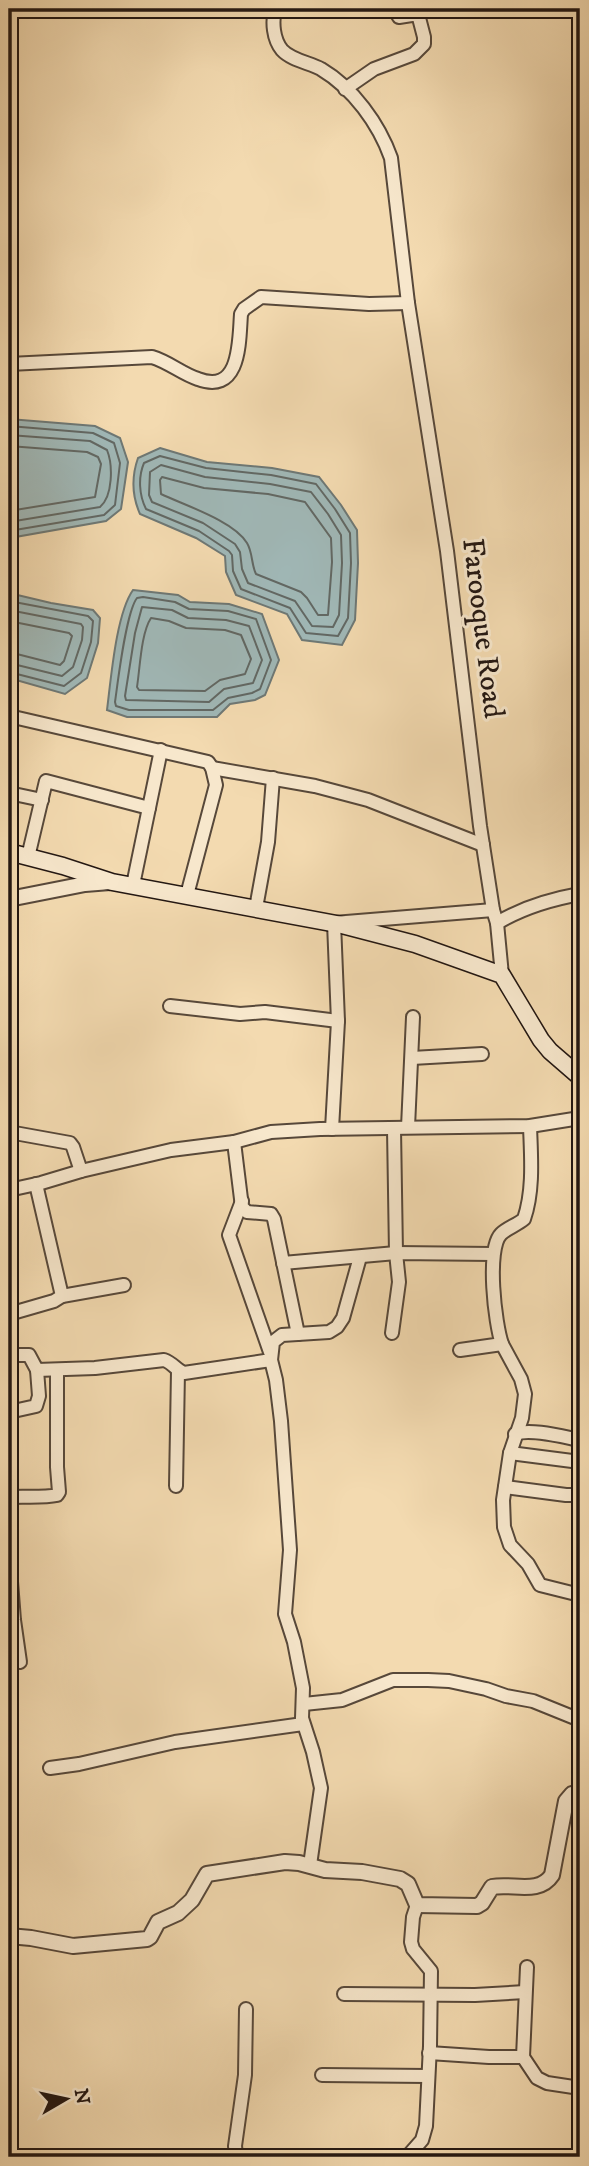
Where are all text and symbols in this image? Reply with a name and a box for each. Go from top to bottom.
street label: Farooque Road [453,536,512,720]
north arrow [32,2064,102,2134]
text: N [69,2087,94,2106]

